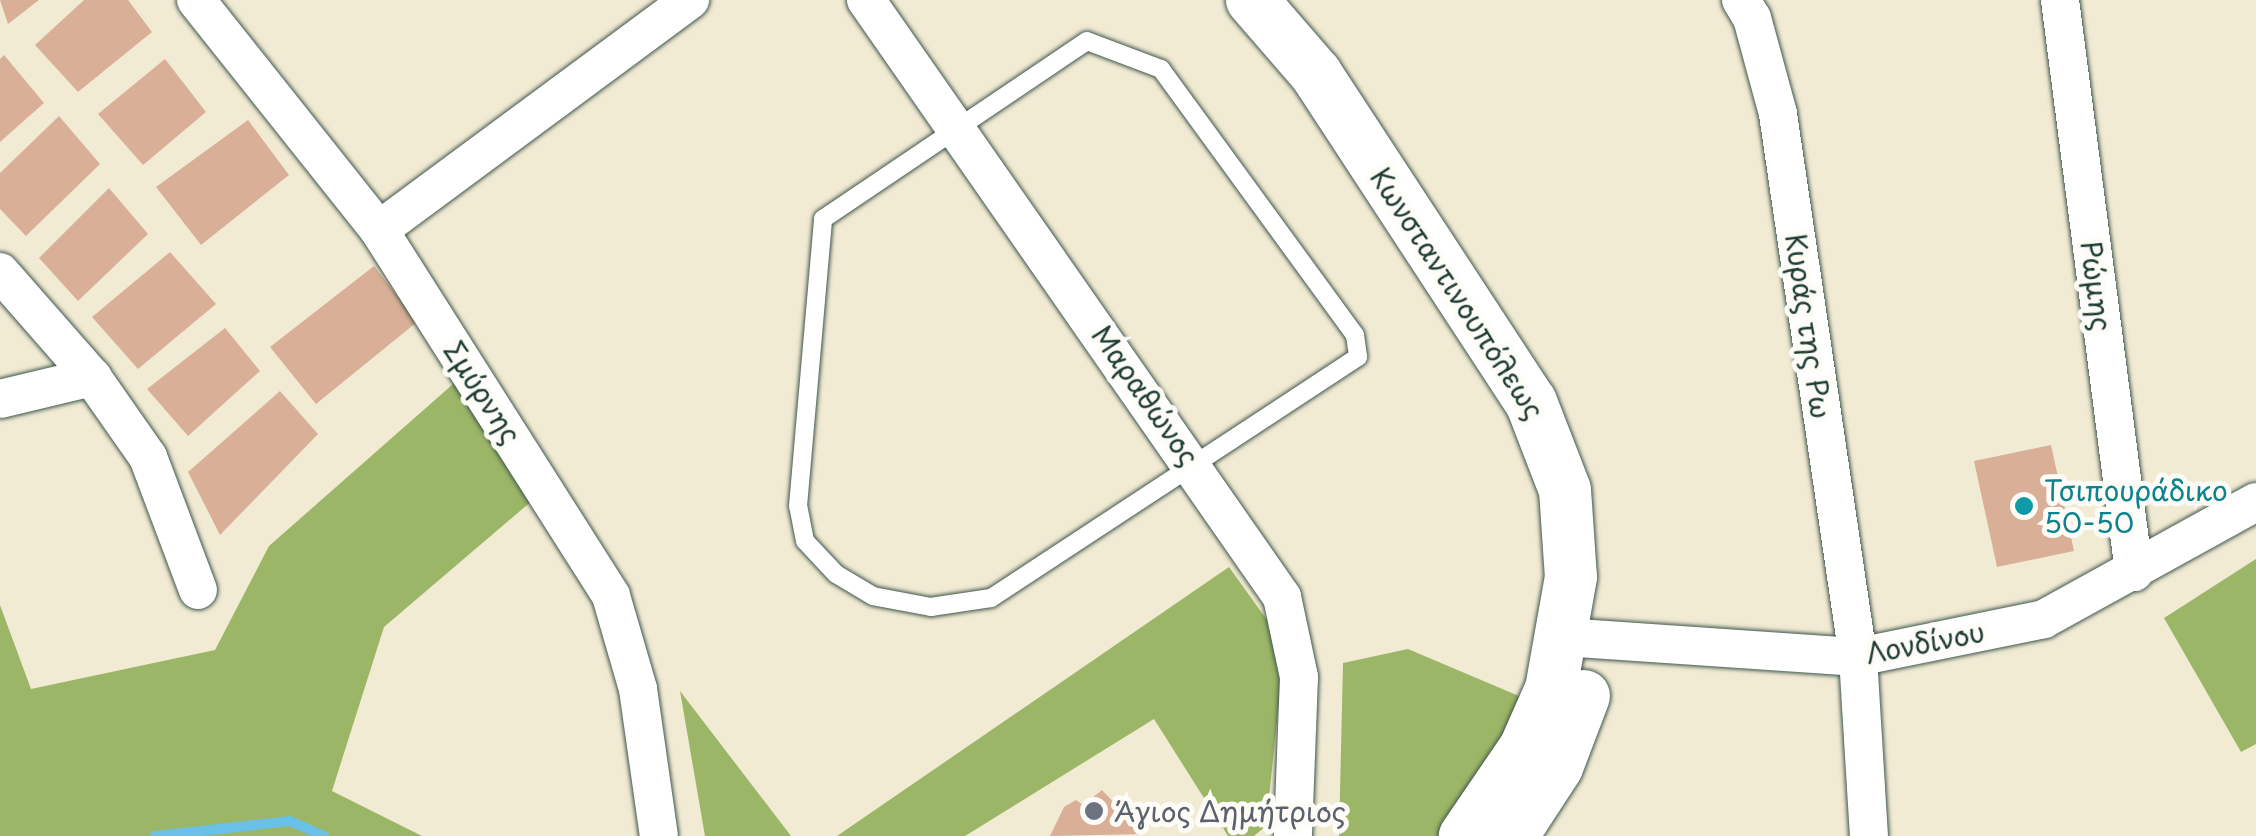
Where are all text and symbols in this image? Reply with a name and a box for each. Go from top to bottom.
street label: Κωνσταντινουπόλεως [1364,161,1552,425]
street label: Κυράς της Ρω [1779,231,1839,421]
street label: Ρώμης [2075,239,2119,333]
street label: Μαραθώνος [1085,319,1207,471]
street label: Σμύρνης [438,335,528,449]
place label: Τσιπουράδικο 50-50 [2044,473,2228,539]
marker: Τσιπουράδικο 50-50 [2013,495,2035,517]
street label: Λονδίνου [1863,614,1987,670]
place label: Άγιος Δημήτριος [1114,794,1346,828]
marker: Άγιος Δημήτριος [1083,800,1105,822]

